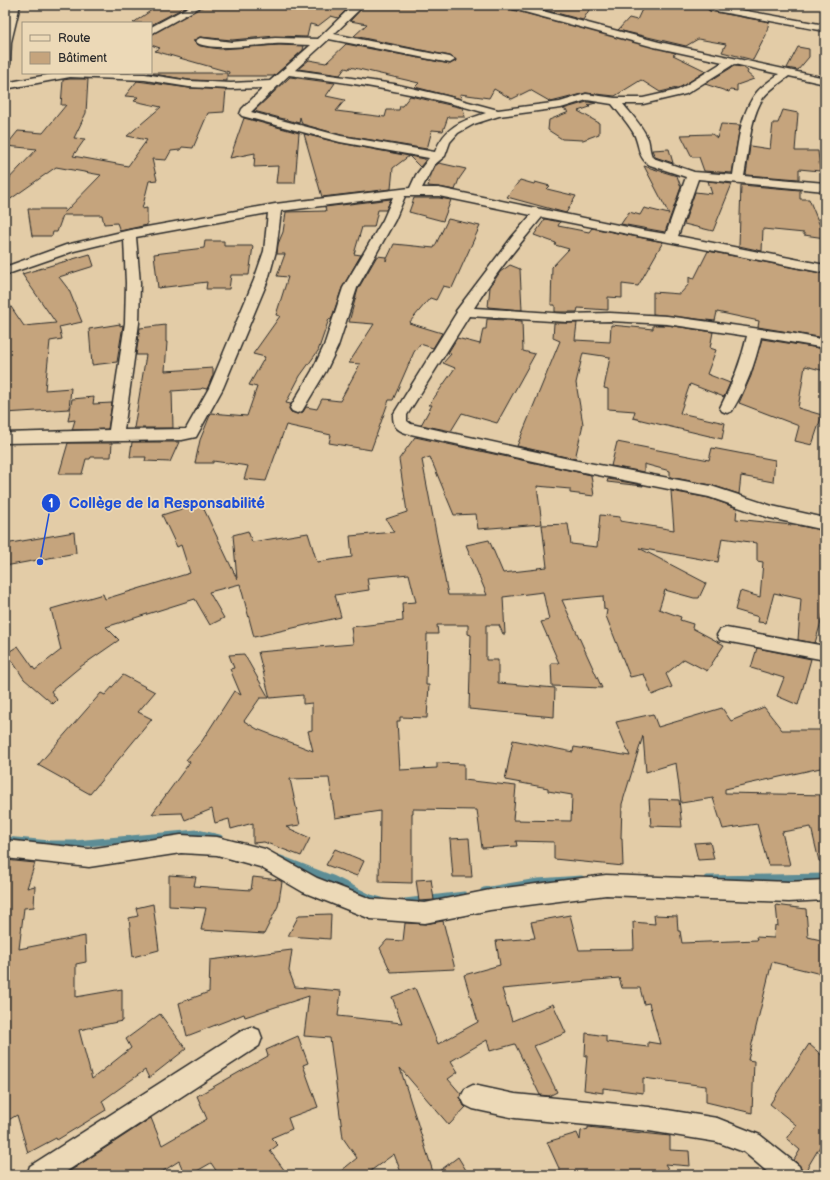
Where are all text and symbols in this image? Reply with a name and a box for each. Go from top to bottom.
legend [22,22,152,74]
text: Route [58,31,90,46]
text: Bâtiment [58,51,107,66]
callout: Collège de la Responsabilité [41,489,273,516]
text: Collège de la Responsabilité [69,494,265,513]
text: 1 [48,496,54,511]

